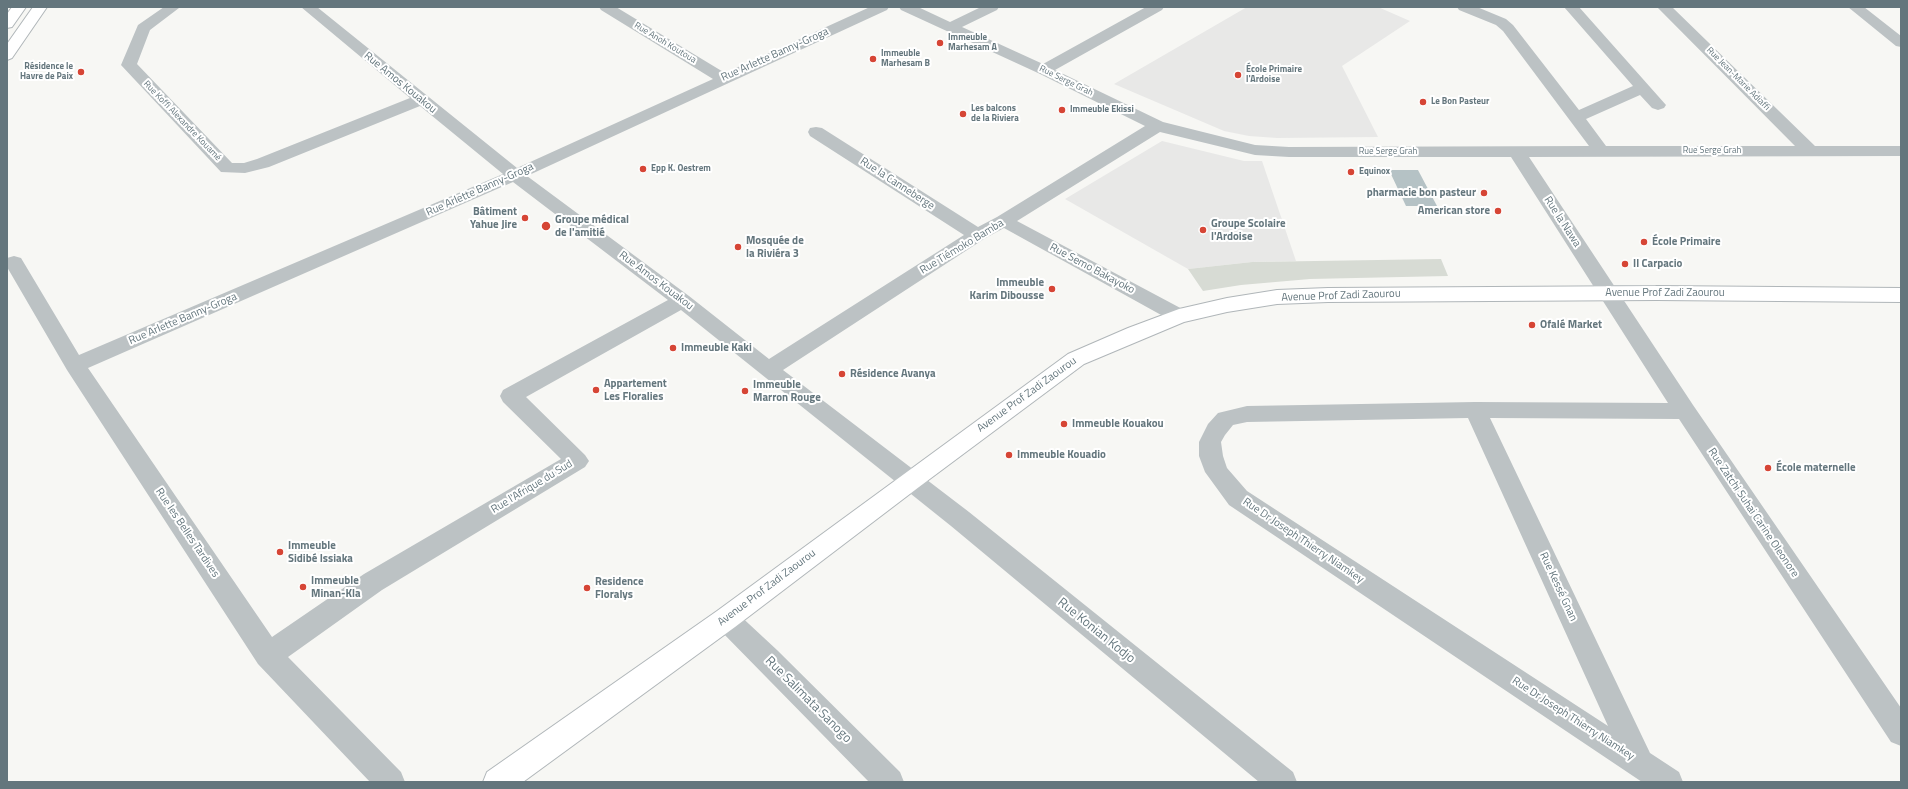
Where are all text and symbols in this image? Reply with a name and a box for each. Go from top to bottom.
street label: Rue Anoh Koutoua [632,20,698,66]
street label: Rue Arlette Banny-Groga [719,25,831,85]
place label: Immeuble Marhesam A [948,33,997,54]
marker: Immeuble Marhesam A [935,38,945,48]
street label: Rue Jean-Marie Adiaffi [1704,45,1772,113]
place label: Immeuble Marhesam B [881,49,930,70]
street label: Rue Amos Kouakou [361,50,439,116]
marker: Immeuble Marhesam B [868,54,878,64]
place label: Résidence le Havre de Paix [20,62,73,83]
street label: Rue Serge Grah [1037,63,1095,99]
place label: École Primaire l'Ardoise [1246,65,1302,86]
marker: Résidence le Havre de Paix [76,67,86,77]
marker: École Primaire l'Ardoise [1233,70,1243,80]
street label: Rue Koffi Alexandre Kouamé [141,79,223,163]
marker: Le Bon Pasteur [1418,97,1428,107]
place label: Le Bon Pasteur [1431,97,1489,107]
place label: Les balcons de la Riviera [971,104,1019,125]
marker: Immeuble Ekissi [1057,105,1067,115]
place label: Immeuble Ekissi [1070,105,1134,115]
marker: Les balcons de la Riviera [958,109,968,119]
street label: Rue Serge Grah [1683,146,1741,156]
street label: Rue Serge Grah [1359,147,1417,157]
street label: Rue la Canneberge [857,155,937,213]
street label: Rue Arlette Banny-Groga [424,160,536,220]
marker: Epp K. Oestrem [638,164,648,174]
place label: Epp K. Oestrem [651,164,711,174]
marker: Equinox [1346,167,1356,177]
place label: Equinox [1359,167,1390,177]
place label: pharmacie bon pasteur [1367,186,1476,200]
marker: pharmacie bon pasteur [1479,188,1489,198]
street label: Rue la Nawa [1541,194,1583,250]
place label: American store [1418,204,1490,218]
place label: Bâtiment Yahue Jire [470,205,517,231]
marker: American store [1493,206,1503,216]
marker: Bâtiment Yahue Jire [520,213,530,223]
place label: Groupe médical de l'amitié [555,213,629,239]
street label: Rue Tiémoko Bamba [918,217,1006,277]
place label: Groupe Scolaire l'Ardoise [1211,217,1286,243]
marker: Groupe médical de l'amitié [540,220,552,232]
marker: Groupe Scolaire l'Ardoise [1198,225,1208,235]
place label: Mosquée de la Riviéra 3 [746,234,804,260]
place label: École Primaire [1652,235,1721,249]
marker: École Primaire [1639,237,1649,247]
street label: Rue Semo Bakayoko [1047,241,1137,297]
marker: Mosquée de la Riviéra 3 [733,242,743,252]
street label: Rue Amos Kouakou [616,249,696,313]
place label: Il Carpacio [1633,257,1682,271]
marker: Il Carpacio [1620,259,1630,269]
place label: Immeuble Karim Dibousse [970,276,1044,302]
marker: Immeuble Karim Dibousse [1047,284,1057,294]
street label: Avenue Prof Zadi Zaourou [1605,286,1725,300]
street label: Avenue Prof Zadi Zaourou [1281,287,1401,305]
street label: Rue Arlette Banny-Groga [127,290,239,348]
place label: Ofalé Market [1540,318,1602,332]
marker: Ofalé Market [1527,320,1537,330]
place label: Immeuble Kaki [681,341,752,355]
marker: Immeuble Kaki [668,343,678,353]
street label: Avenue Prof Zadi Zaourou [975,355,1079,435]
place label: Résidence Avanya [850,367,936,381]
marker: Résidence Avanya [837,369,847,379]
place label: Appartement Les Floralies [604,377,667,403]
place label: Immeuble Marron Rouge [753,378,821,404]
marker: Appartement Les Floralies [591,385,601,395]
marker: Immeuble Marron Rouge [740,386,750,396]
place label: Immeuble Kouakou [1072,417,1164,431]
marker: Immeuble Kouakou [1059,419,1069,429]
street label: Rue Zatchi Suhai Carine Oleonore [1705,446,1801,580]
place label: Immeuble Kouadio [1017,448,1106,462]
marker: Immeuble Kouadio [1004,450,1014,460]
street label: Rue l'Afrique du Sud [489,458,575,516]
place label: École maternelle [1776,461,1856,475]
marker: École maternelle [1763,463,1773,473]
street label: Rue les Belles Tardives [152,486,222,580]
street label: Rue Dr Joseph Thierry Niamkey [1240,496,1366,586]
place label: Immeuble Sidibé Issiaka [288,539,353,565]
marker: Immeuble Sidibé Issiaka [275,547,285,557]
street label: Avenue Prof Zadi Zaourou [715,547,819,629]
street label: Rue Kessé Gnan [1536,550,1580,624]
place label: Immeuble Minan-Kla [311,574,361,600]
place label: Residence Floralys [595,575,644,601]
marker: Immeuble Minan-Kla [298,582,308,592]
marker: Residence Floralys [582,583,592,593]
street label: Rue Konian Kodjo [1054,595,1138,667]
street label: Rue Salimata Sanogo [761,653,855,747]
street label: Rue Dr Joseph Thierry Niamkey [1509,675,1637,763]

